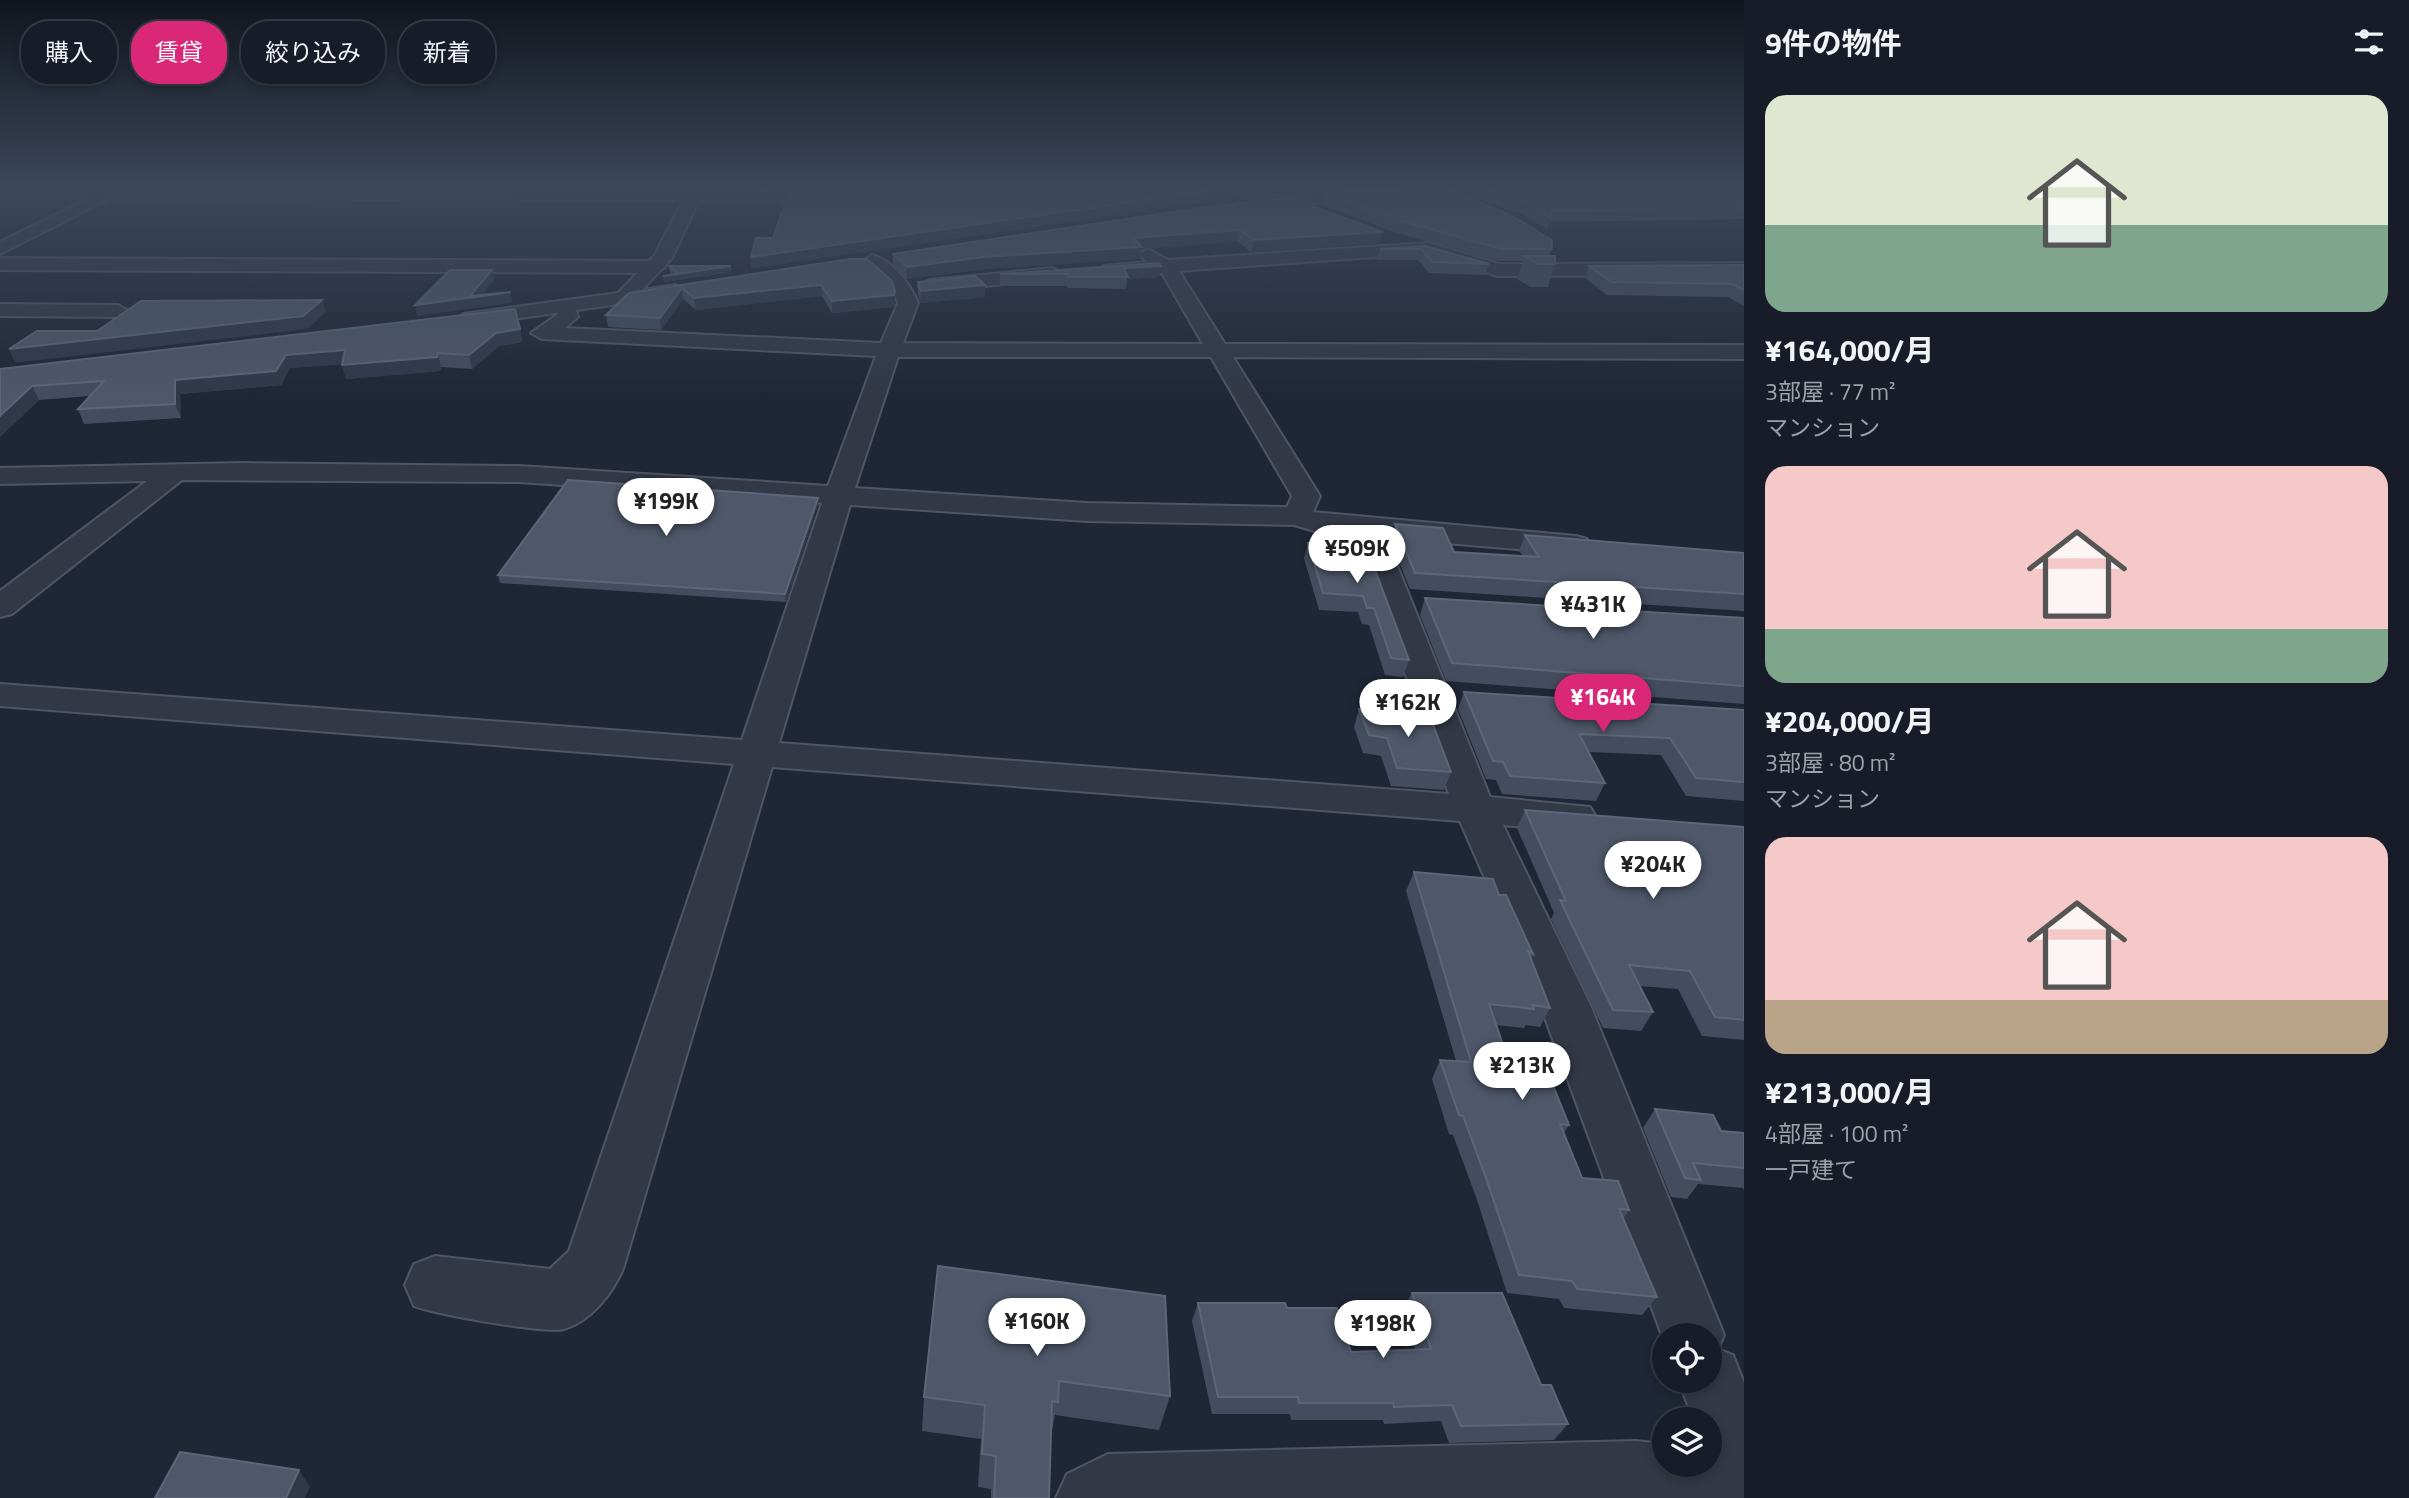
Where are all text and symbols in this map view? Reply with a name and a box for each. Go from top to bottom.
text: 9件の物件 [1765,20,1902,66]
chip: 購入 [21,21,117,84]
chip: 賃貸 [131,21,227,84]
chip: 絞り込み [241,21,385,84]
chip: 新着 [399,21,495,84]
icon: filters [2350,23,2388,61]
icon: home [2014,140,2140,266]
text: ¥164,000/月 [1765,327,1934,373]
text: 3部屋 · 77 m² [1765,374,1895,409]
text: マンション [1765,410,1880,445]
pin: ¥199K [617,478,715,538]
text: ¥199K [633,483,699,518]
icon: home [2014,511,2140,637]
pin: ¥509K [1308,526,1406,585]
text: ¥509K [1324,530,1390,565]
pin: ¥431K [1544,582,1642,641]
text: ¥431K [1560,586,1626,621]
pin: ¥164K [1554,674,1652,734]
text: ¥164K [1570,679,1636,714]
pin: ¥162K [1359,680,1457,739]
text: ¥162K [1375,684,1441,719]
text: ¥204,000/月 [1765,698,1934,744]
text: 3部屋 · 80 m² [1765,745,1895,780]
text: マンション [1765,781,1880,816]
pin: ¥204K [1604,842,1702,901]
text: ¥204K [1620,846,1686,881]
icon: home [2014,882,2140,1008]
pin: ¥213K [1473,1042,1571,1102]
text: ¥213K [1489,1047,1555,1082]
text: ¥213,000/月 [1765,1069,1934,1115]
text: 4部屋 · 100 m² [1765,1116,1908,1151]
text: 一戸建て [1765,1152,1857,1187]
pin: ¥160K [988,1298,1086,1358]
pin: ¥198K [1334,1300,1432,1360]
text: ¥160K [1004,1303,1070,1338]
text: ¥198K [1350,1305,1416,1340]
map controls [1652,1323,1722,1477]
button: locate [1652,1323,1722,1393]
button: layers [1652,1407,1722,1477]

